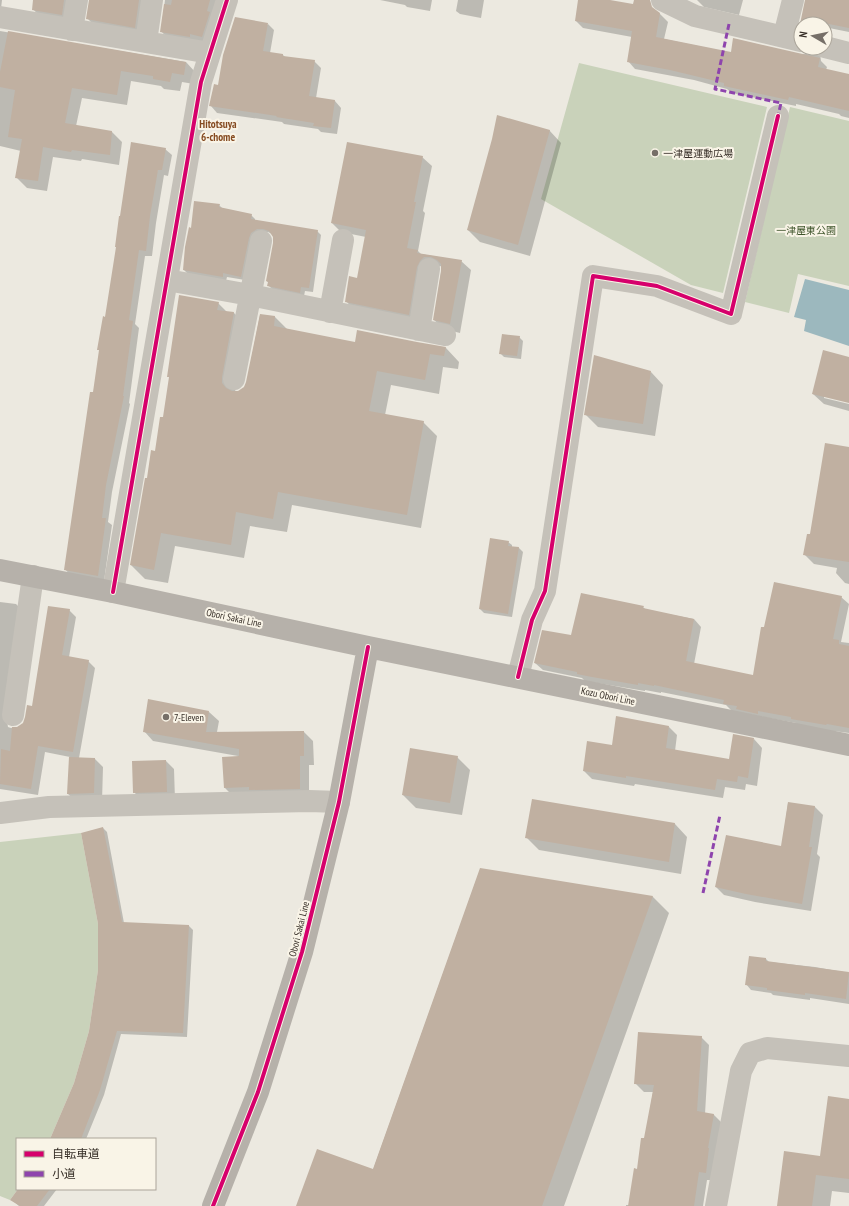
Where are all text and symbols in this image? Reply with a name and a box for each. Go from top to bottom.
north arrow [793,16,833,56]
text: N [796,30,811,38]
district label: Hitotsuya 6-chome [199,117,237,144]
place label: 一津屋運動広場 [663,147,733,160]
marker: 一津屋運動広場 [650,148,660,158]
park label: 一津屋東公園 [776,224,836,237]
street label: Obori Sakai Line [205,606,263,630]
street label: Kozu Obori Line [580,684,636,708]
place label: 7-Eleven [174,711,204,724]
marker: 7-Eleven [161,712,171,722]
street label: Obori Sakai Line [286,900,312,958]
legend [16,1138,156,1190]
text: 自転車道 [52,1146,100,1161]
text: 小道 [52,1166,76,1181]

